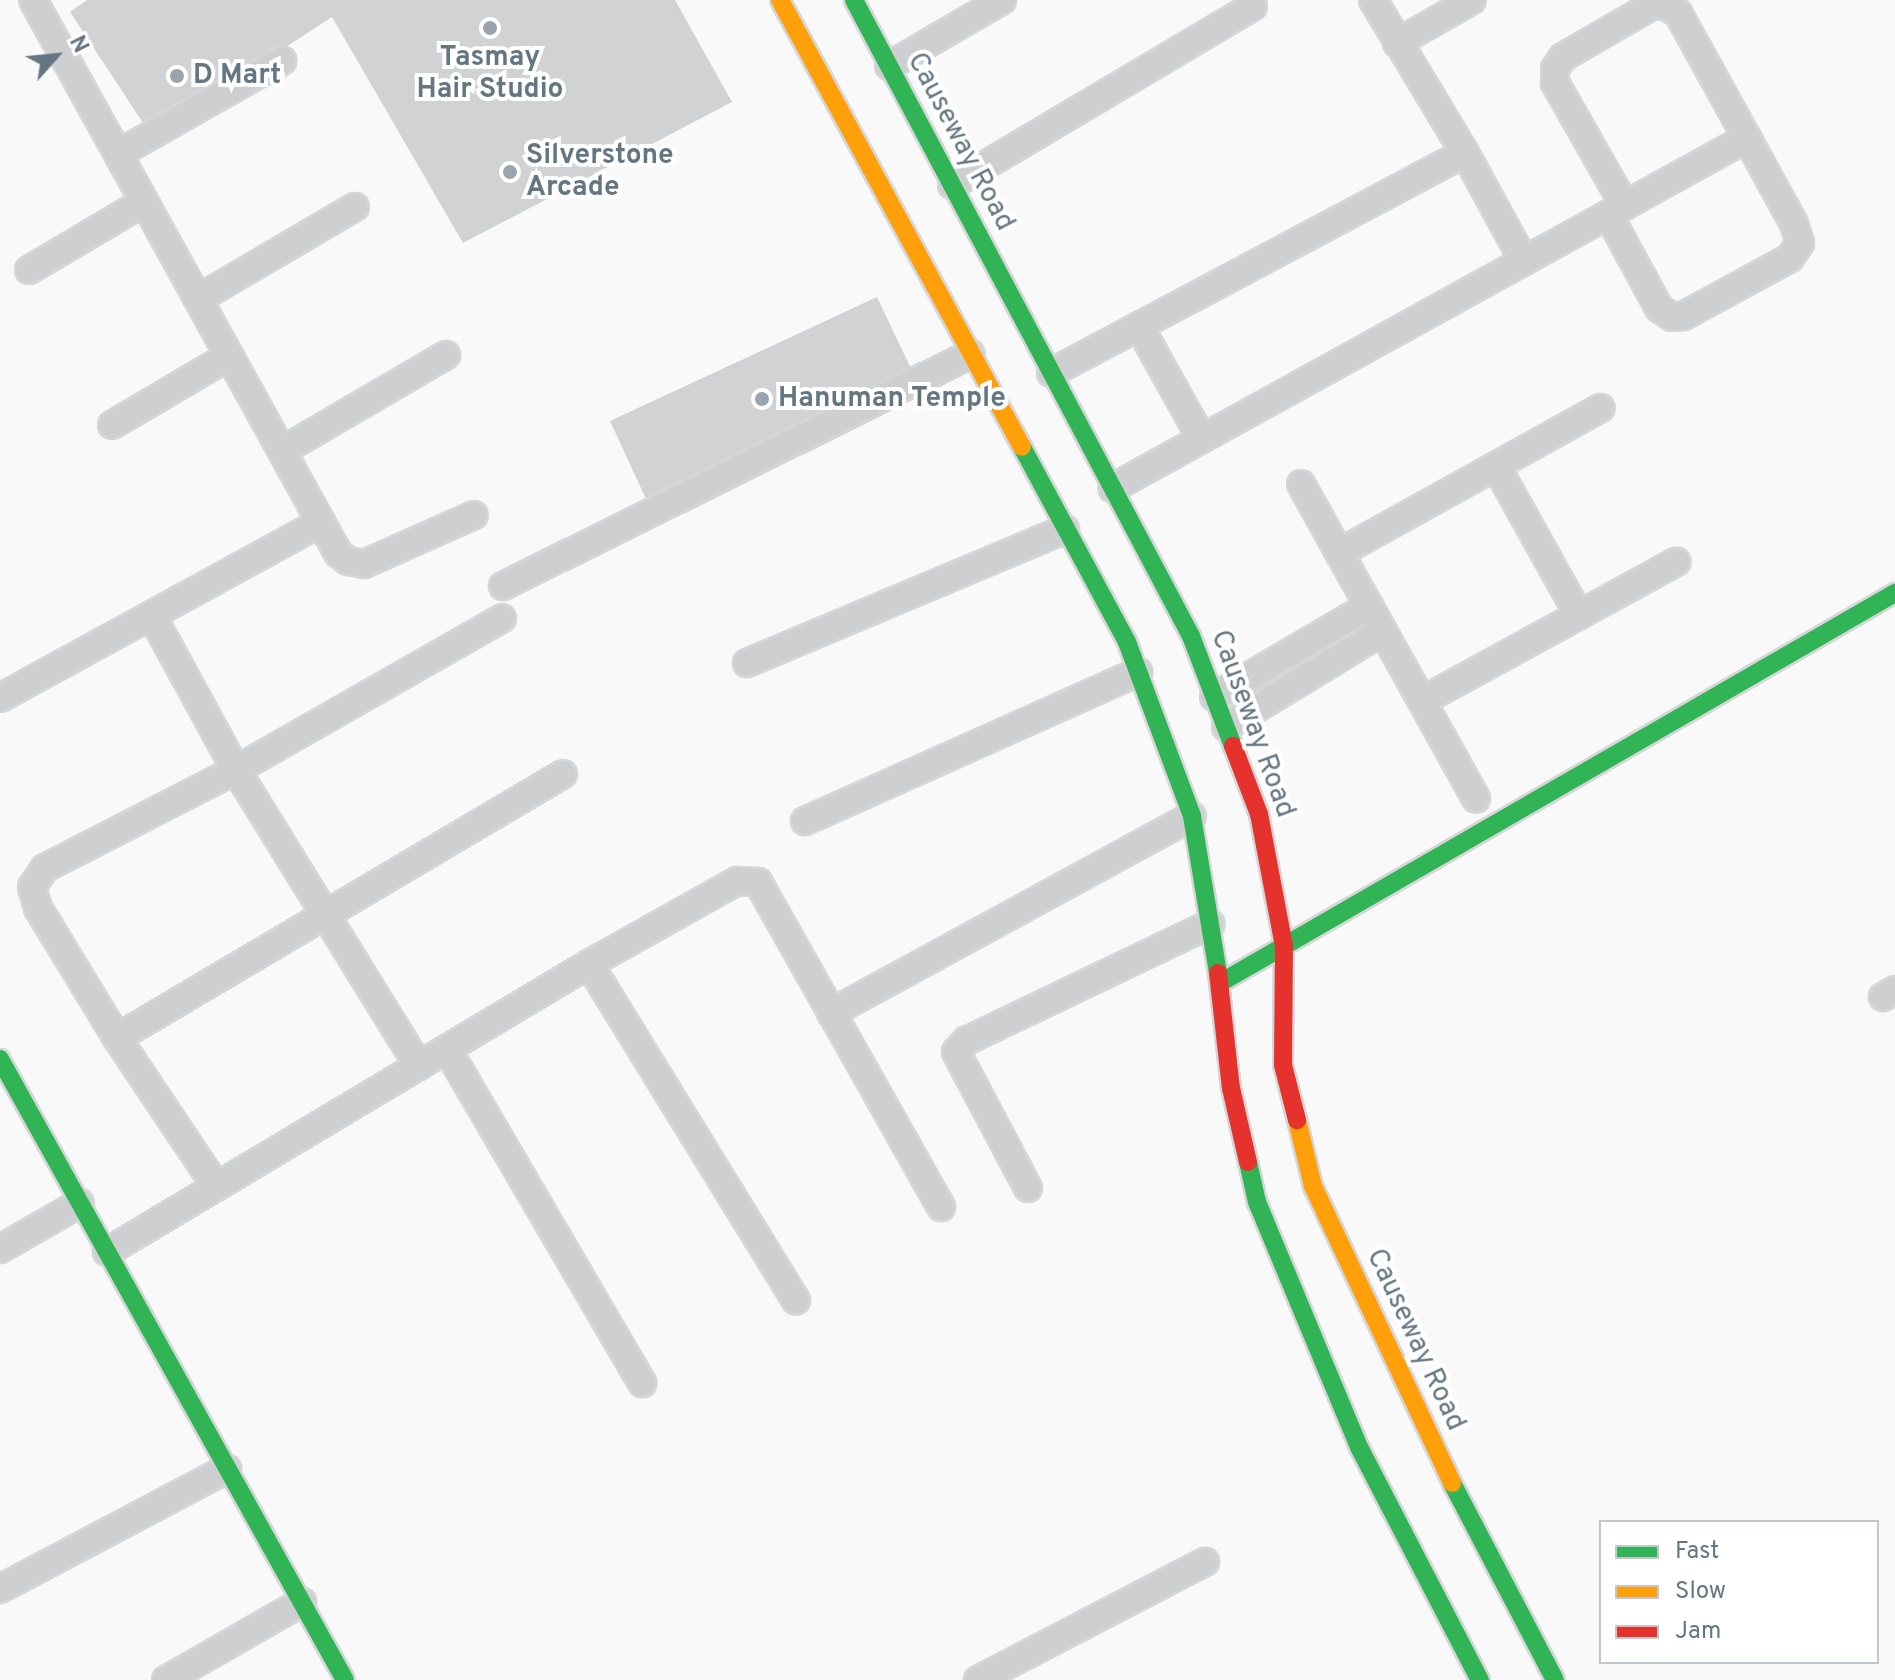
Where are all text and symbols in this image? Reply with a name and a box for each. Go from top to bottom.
north arrow [16,16,96,96]
marker: Tasmay Hair Studio [481,19,499,37]
text: N [62,32,93,58]
place label: Tasmay Hair Studio [417,41,563,107]
street label: Causeway Road [899,47,1021,237]
place label: D Mart [193,59,281,93]
marker: D Mart [168,67,186,85]
place label: Silverstone Arcade [526,139,674,205]
marker: Silverstone Arcade [501,163,519,181]
place label: Hanuman Temple [778,382,1006,416]
marker: Hanuman Temple [753,390,771,408]
street label: Causeway Road [1203,626,1301,822]
street label: Causeway Road [1358,1244,1472,1436]
legend [1599,1520,1879,1664]
text: Fast [1675,1537,1719,1567]
text: Slow [1675,1577,1726,1607]
text: Jam [1675,1617,1721,1647]

